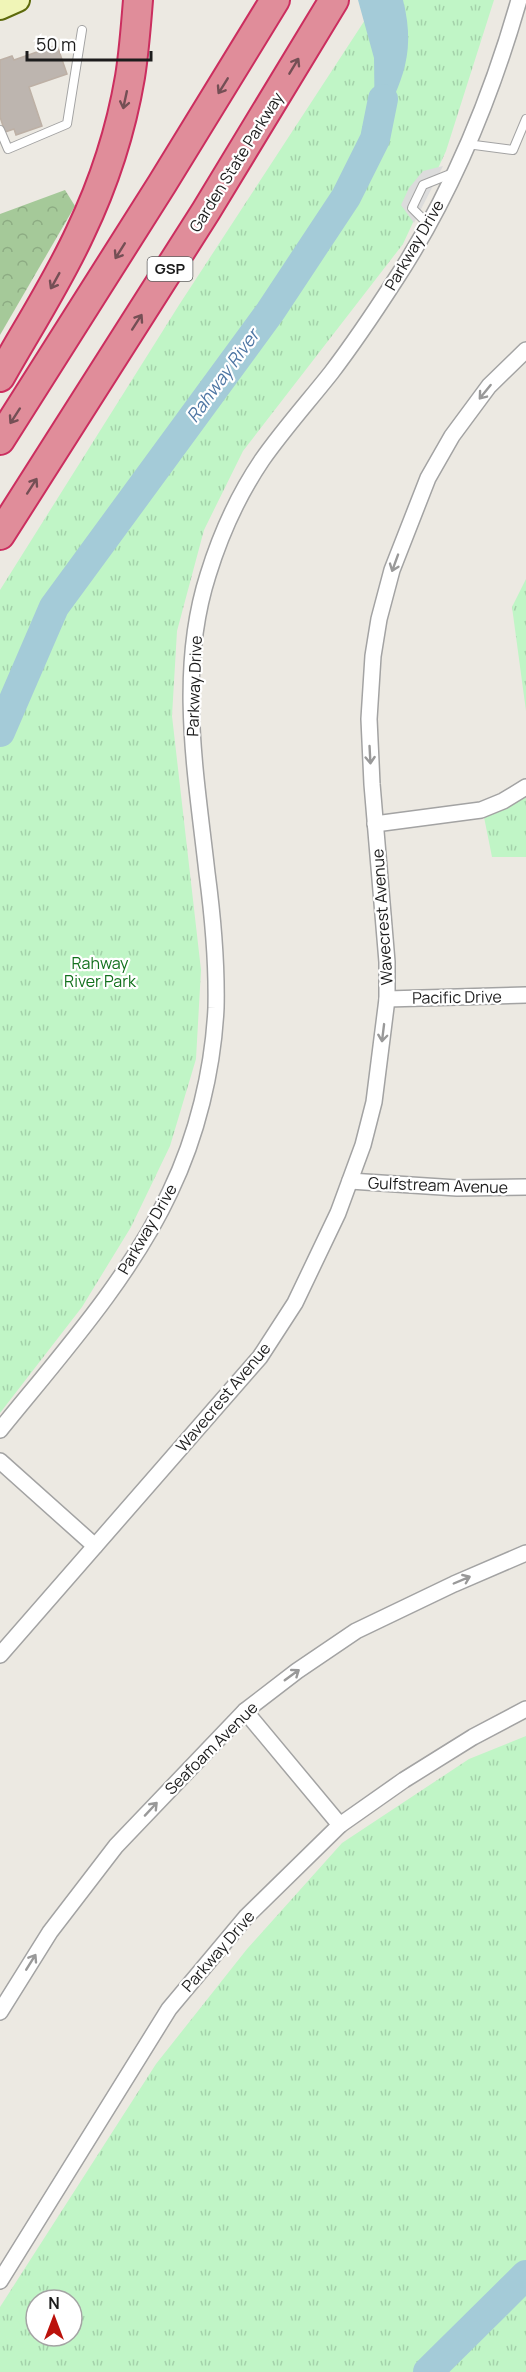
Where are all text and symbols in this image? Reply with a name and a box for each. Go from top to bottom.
scale bar [27,24,152,62]
text: 50 m [36,32,76,56]
one-way arrow [289,58,301,75]
one-way arrow [217,77,229,94]
street label: Garden State Parkway [184,87,288,236]
one-way arrow [119,90,131,109]
street label: Parkway Drive [379,196,449,294]
one-way arrow [113,242,125,259]
road number: GSP [148,257,192,281]
one-way arrow [49,271,60,289]
one-way arrow [130,313,143,330]
water label: Rahway River [180,322,265,427]
one-way arrow [479,383,492,399]
one-way arrow [9,407,21,424]
one-way arrow [26,478,38,495]
one-way arrow [389,553,400,572]
street label: Parkway Drive [181,635,207,737]
one-way arrow [365,744,376,764]
street label: Wavecrest Avenue [366,848,398,986]
park label: Rahway River Park [64,952,137,992]
street label: Pacific Drive [412,985,502,1009]
one-way arrow [378,1023,389,1042]
street label: Gulfstream Avenue [368,1172,508,1198]
street label: Parkway Drive [112,1180,182,1278]
street label: Wavecrest Avenue [171,1338,275,1456]
one-way arrow [452,1574,471,1585]
one-way arrow [284,1669,300,1681]
street label: Seafoam Avenue [160,1697,262,1799]
one-way arrow [144,1801,158,1816]
street label: Parkway Drive [177,1906,259,1996]
one-way arrow [25,1954,37,1971]
north arrow [24,2288,84,2348]
text: N [48,2292,60,2314]

